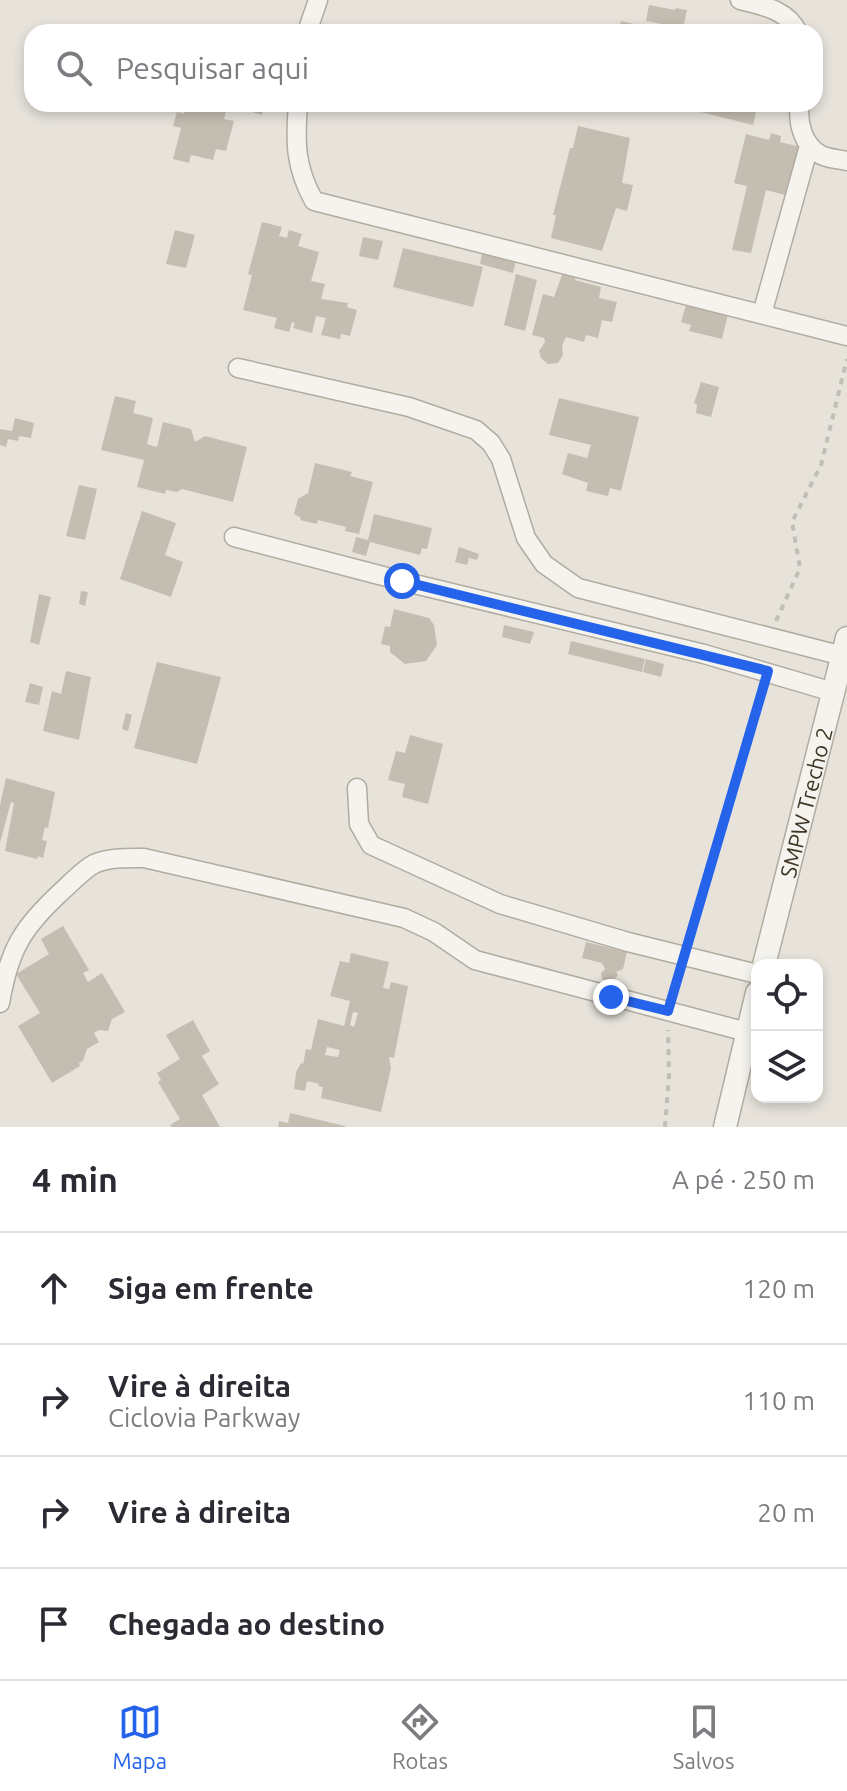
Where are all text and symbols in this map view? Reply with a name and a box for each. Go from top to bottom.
search box [24,24,823,112]
icon: search [52,46,96,90]
text: Pesquisar aqui [116,51,309,85]
route start [384,563,420,599]
street label: SMPW Trecho 2 [774,724,836,880]
map controls [751,959,823,1103]
button: locate [751,959,823,1031]
route end [593,979,629,1015]
button: layers [751,1031,823,1103]
text: 4 min [32,1160,118,1198]
text: A pé · 250 m [672,1165,815,1194]
icon: ahead [32,1266,76,1310]
text: Siga em frente [108,1271,314,1305]
text: 120 m [743,1274,815,1303]
text: Vire à direita [108,1369,291,1403]
icon: right [32,1378,76,1422]
text: 110 m [743,1386,815,1415]
text: Ciclovia Parkway [108,1403,300,1432]
icon: right [32,1490,76,1534]
text: Vire à direita [108,1495,291,1529]
text: 20 m [757,1498,815,1527]
icon: arrive [32,1602,76,1646]
text: Chegada ao destino [108,1607,385,1641]
tab: Mapa [112,1700,167,1773]
tab: Rotas [392,1700,448,1773]
tab: Salvos [673,1700,735,1773]

